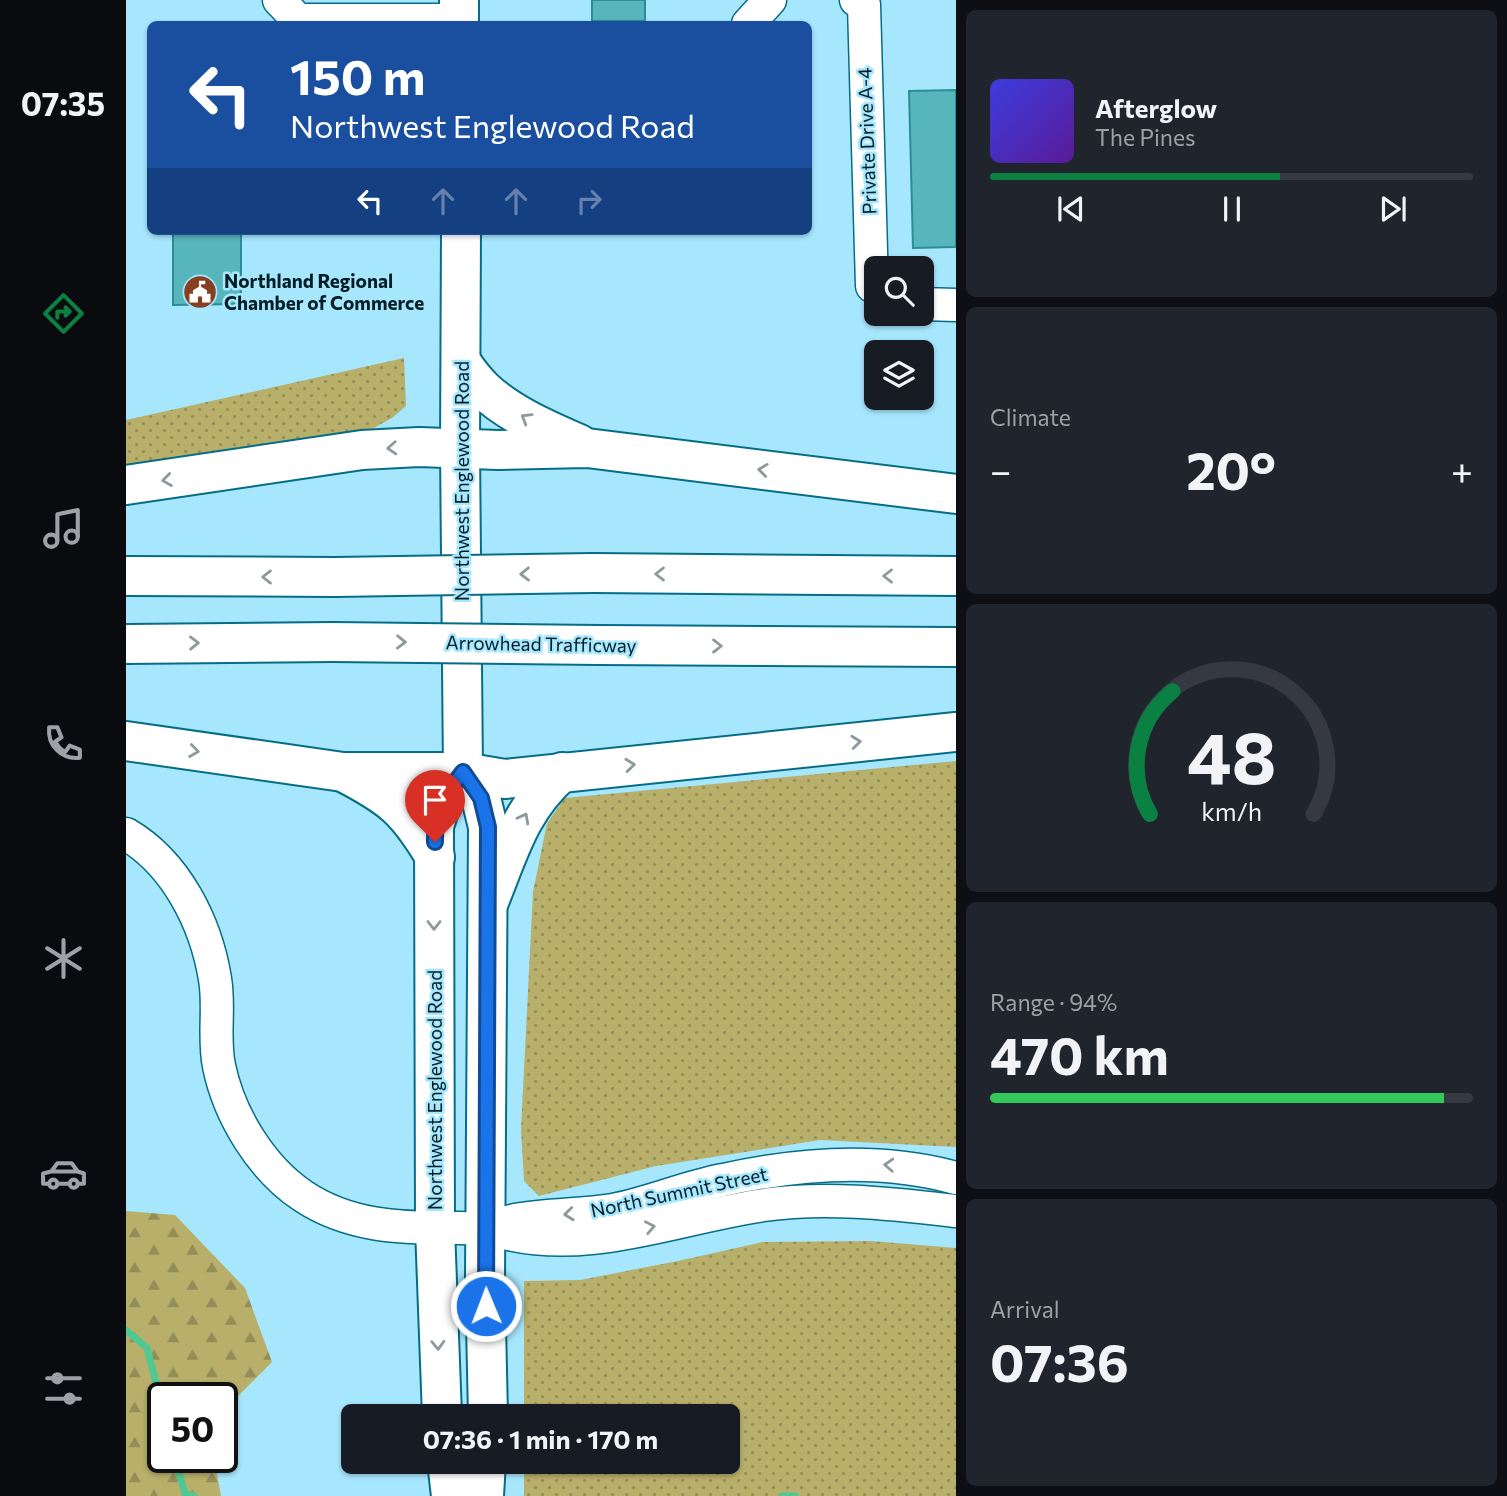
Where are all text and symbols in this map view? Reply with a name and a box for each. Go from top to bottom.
text: 150 m [290,45,425,105]
icon: left [175,49,266,140]
street label: Private Drive A-4 [852,67,881,215]
text: 07:35 [21,83,105,123]
text: Afterglow [1095,92,1217,123]
text: Northwest Englewood Road [290,105,695,145]
text: The Pines [1095,123,1196,151]
icon: left [351,182,389,220]
icon: ahead [424,182,462,220]
icon: ahead [497,182,535,220]
icon: right [570,182,608,220]
icon: previous [1052,190,1090,228]
icon: pause [1213,190,1251,228]
icon: next [1374,190,1412,228]
map controls [864,256,934,410]
button: search [864,256,934,326]
place label: Northland Regional Chamber of Commerce [224,269,424,314]
public building icon: Northland Regional Chamber of Commerce [181,273,219,311]
icon: directions [39,289,88,338]
button: layers [864,340,934,410]
street label: Northwest Englewood Road [450,361,473,601]
text: Climate [990,403,1071,431]
one-way arrow [521,413,534,426]
text: 20° [1186,437,1276,501]
one-way arrow [386,441,397,456]
text: − [990,446,1012,493]
text: + [1451,446,1473,493]
one-way arrow [757,463,769,478]
one-way arrow [161,472,172,487]
icon: music [39,504,88,553]
one-way arrow [654,566,665,582]
one-way arrow [519,567,530,582]
one-way arrow [882,568,893,583]
one-way arrow [261,569,272,585]
street label: Arrowhead Trafficway [445,630,637,657]
one-way arrow [189,635,200,651]
one-way arrow [396,635,407,650]
one-way arrow [712,638,722,654]
text: 48 [1187,710,1276,799]
icon: phone [39,719,88,768]
one-way arrow [851,735,862,750]
one-way arrow [188,743,199,758]
one-way arrow [624,758,635,773]
pin [405,770,465,842]
icon: arrive [416,781,454,819]
text: km/h [1201,796,1262,826]
one-way arrow [516,813,529,826]
one-way arrow [426,921,442,931]
icon: climate [39,934,88,983]
street label: Northwest Englewood Road [423,970,446,1210]
text: Range · 94% [990,988,1117,1016]
text: 470 km [990,1022,1169,1086]
icon: car [39,1149,88,1198]
one-way arrow [883,1158,894,1173]
street label: North Summit Street [588,1161,770,1222]
one-way arrow [563,1206,574,1221]
one-way arrow [644,1221,656,1236]
position arrow [449,1269,523,1343]
text: Arrival [990,1295,1060,1323]
text: 07:36 [990,1329,1129,1393]
one-way arrow [431,1340,446,1351]
icon: filters [39,1364,88,1413]
speed limit sign: 50 [147,1382,238,1473]
text: 07:36 · 1 min · 170 m [423,1423,658,1454]

